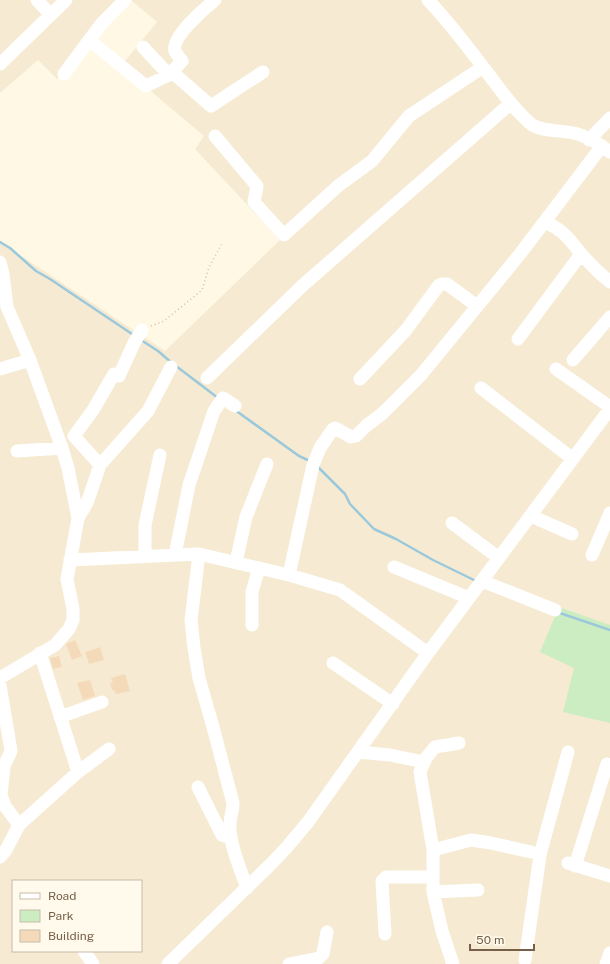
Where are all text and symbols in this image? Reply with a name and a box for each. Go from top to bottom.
legend [12,880,142,952]
text: Road [48,889,76,903]
text: Park [48,909,74,923]
scale bar [470,926,534,952]
text: Building [48,929,94,943]
text: 50 m [476,933,504,947]

